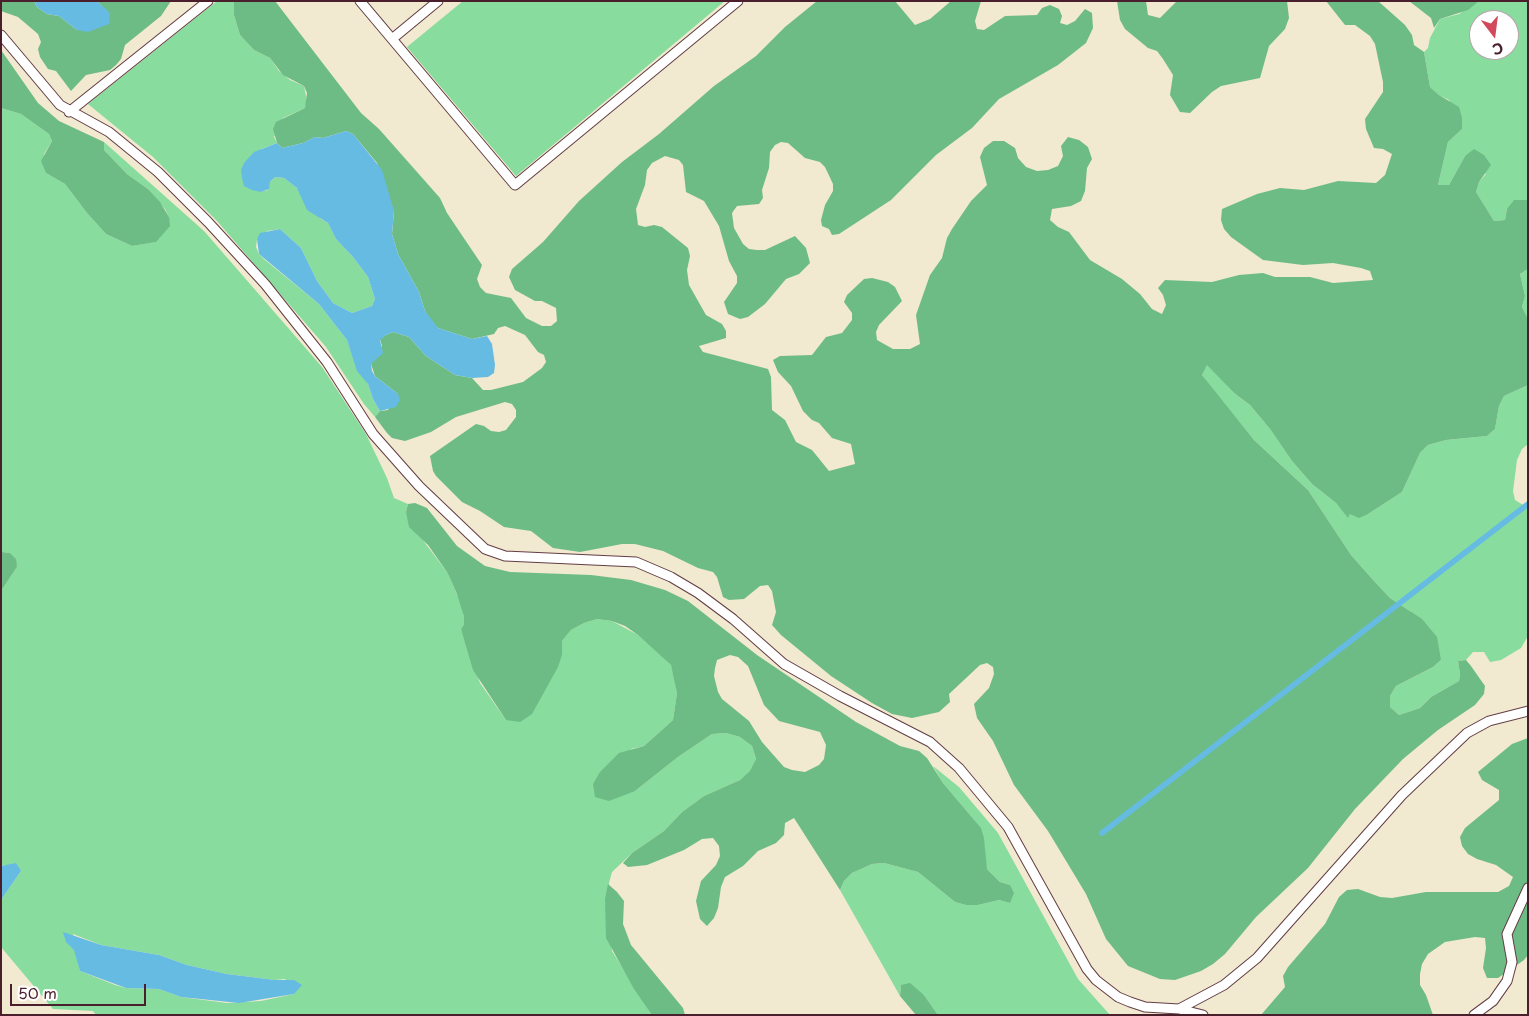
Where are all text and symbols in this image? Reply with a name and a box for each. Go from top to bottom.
north arrow [1469,10,1519,60]
text: С [1490,38,1506,61]
scale bar [12,974,149,1006]
text: 50 m [18,981,57,1004]

